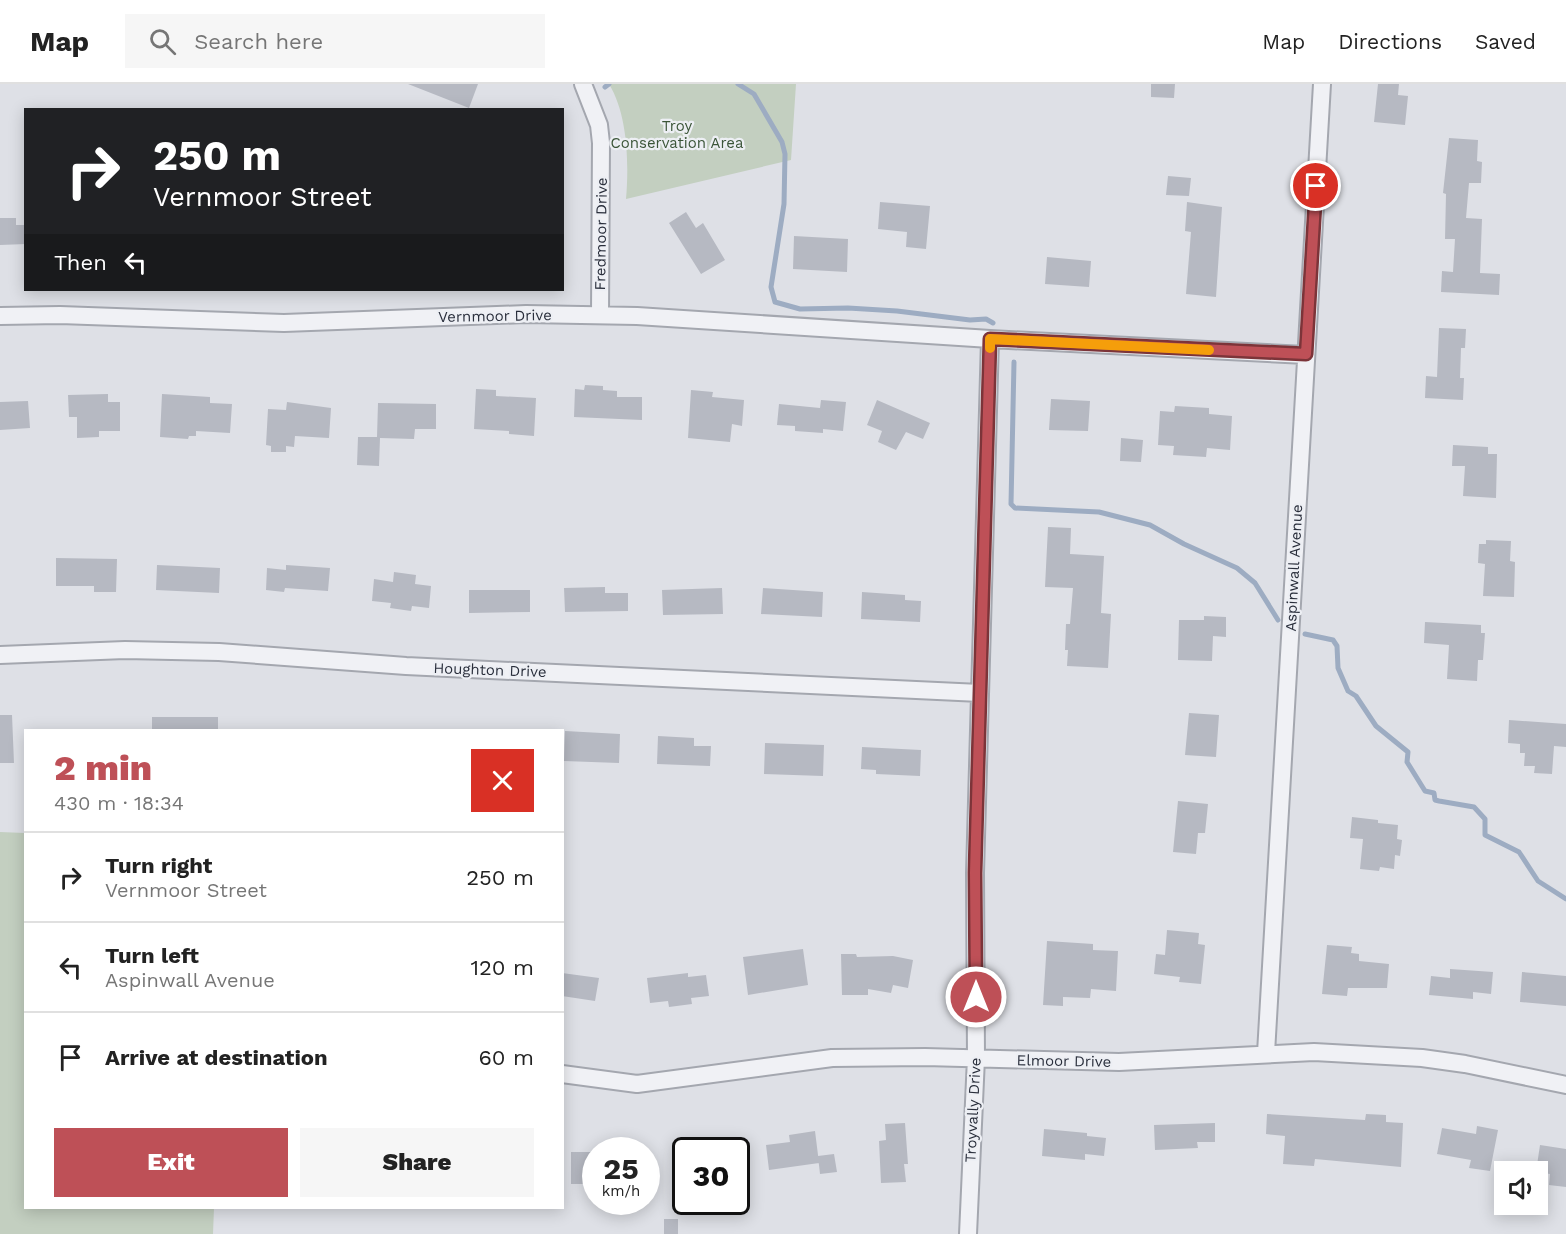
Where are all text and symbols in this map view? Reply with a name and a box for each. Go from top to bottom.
search box [125,14,545,68]
text: Map [30,25,89,58]
icon: search [146,25,179,58]
text: Search here [194,29,323,54]
text: Map [1262,29,1305,54]
text: Directions [1338,29,1442,54]
text: Saved [1475,29,1536,54]
park label: Troy Conservation Area [610,117,744,152]
text: 250 m [153,131,281,180]
icon: right [54,132,132,210]
pin [1290,160,1341,211]
icon: arrive [1299,169,1332,202]
street label: Fredmoor Drive [591,177,611,291]
text: Vernmoor Street [153,181,372,213]
icon: left [119,246,152,279]
text: Then [54,250,107,275]
street label: Vernmoor Drive [438,306,552,326]
street label: Aspinwall Avenue [1282,504,1306,632]
street label: Houghton Drive [433,659,547,681]
text: 2 min [54,747,152,789]
button: close [471,749,534,812]
text: 430 m · 18:34 [54,791,184,815]
text: Turn right [105,853,212,878]
icon: right [54,861,87,894]
text: 250 m [466,865,534,890]
text: Vernmoor Street [105,878,267,902]
text: Turn left [105,943,199,968]
icon: left [54,951,87,984]
text: 120 m [470,955,534,980]
position arrow [944,965,1008,1029]
text: Aspinwall Avenue [105,968,275,992]
icon: arrive [54,1041,87,1074]
text: Arrive at destination [105,1045,328,1070]
text: 60 m [478,1045,534,1070]
street label: Elmoor Drive [1017,1051,1111,1071]
street label: Troyvally Drive [961,1057,985,1163]
button: Exit [54,1128,288,1197]
button: Share [300,1128,534,1197]
speed limit sign: 30 [672,1137,750,1215]
text: 25 [603,1151,639,1186]
map controls [1494,1161,1548,1215]
button: sound [1494,1161,1548,1215]
text: km/h [602,1182,640,1200]

